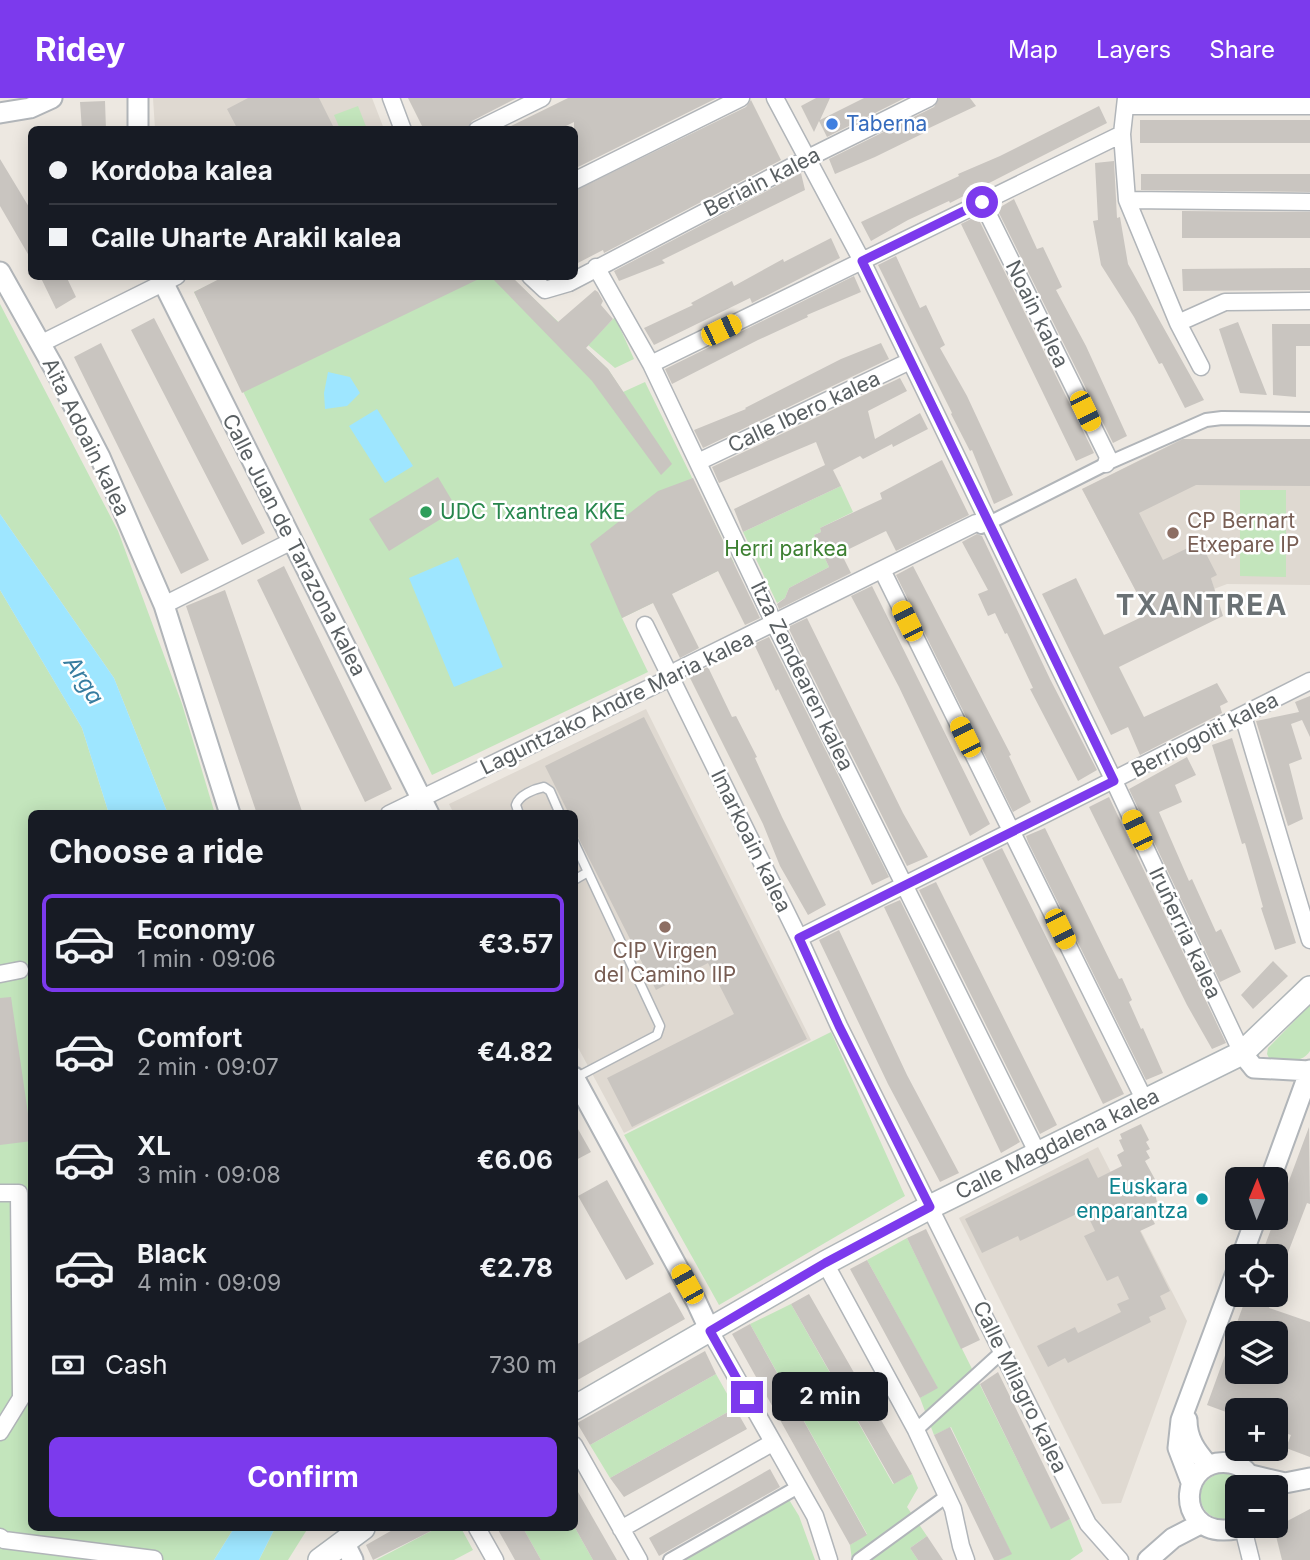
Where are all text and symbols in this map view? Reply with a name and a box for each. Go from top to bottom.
text: Ridey [35,29,125,69]
text: Map [1008,35,1058,64]
text: Layers [1096,35,1171,64]
text: Share [1209,35,1275,64]
place label: Taberna [846,111,927,136]
marker: Taberna [824,116,840,132]
street label: Beriain kalea [699,142,824,222]
text: Kordoba kalea [91,155,273,186]
route start [966,186,998,218]
text: Calle Uharte Arakil kalea [91,222,402,253]
street label: Noain kalea [1001,256,1074,372]
car [698,311,745,349]
street label: Aita Adoain kalea [37,354,135,520]
street label: Calle Ibero kalea [724,365,884,458]
car [1067,388,1104,434]
street label: Calle Juan de Tarazona kalea [217,409,372,680]
place label: UDC Txantrea KKE [440,499,625,524]
marker: UDC Txantrea KKE [418,504,434,520]
place label: CP Bernart Etxepare IP [1187,508,1299,557]
marker: CP Bernart Etxepare IP [1165,525,1181,541]
park label: Herri parkea [724,536,848,561]
street label: Itza Zendearen kalea [746,577,859,775]
district label: TXANTREA [1116,588,1288,622]
car [889,598,926,644]
street label: Laguntzako Andre Maria kalea [476,625,758,780]
water label: Arga [57,650,110,710]
street label: Berriogoiti kalea [1127,687,1282,782]
car [947,714,984,760]
street label: Imarkoain kalea [706,765,797,916]
car [1119,807,1156,853]
text: Choose a ride [49,832,264,871]
street label: Iruñerria kalea [1144,863,1227,1003]
car [1042,906,1079,952]
icon: car [53,912,116,975]
text: Economy [137,914,255,945]
marker: CIP Virgen del Camino IIP [657,919,673,935]
text: €3.57 [479,928,553,959]
place label: CIP Virgen del Camino IIP [594,938,736,987]
text: 1 min · 09:06 [137,945,276,973]
icon: car [53,1020,116,1083]
text: Comfort [137,1022,242,1053]
text: €4.82 [477,1036,553,1067]
text: 2 min · 09:07 [137,1053,279,1081]
street label: Calle Magdalena kalea [951,1083,1163,1204]
icon: car [53,1128,116,1191]
text: XL [137,1130,171,1161]
text: €6.06 [477,1144,553,1175]
text: 3 min · 09:08 [137,1161,281,1189]
north arrow [1225,1167,1288,1230]
map controls [1225,1167,1288,1538]
place label: Euskara enparantza [1076,1174,1188,1223]
marker: Euskara enparantza [1194,1191,1210,1207]
icon: car [53,1236,116,1299]
text: Black [137,1238,207,1269]
button: locate [1225,1244,1288,1307]
text: €2.78 [479,1252,553,1283]
car [668,1261,707,1307]
text: 4 min · 09:09 [137,1269,281,1297]
street label: Calle Milagro kalea [968,1297,1073,1477]
button: layers [1225,1321,1288,1384]
icon: cash [49,1346,87,1384]
text: Cash [105,1349,168,1380]
text: 730 m [489,1351,557,1379]
callout: 2 min [772,1372,887,1422]
route end [731,1381,763,1413]
text: 2 min [799,1382,861,1410]
button: + [1225,1398,1288,1461]
button: Confirm [49,1437,557,1517]
button: − [1225,1475,1288,1538]

